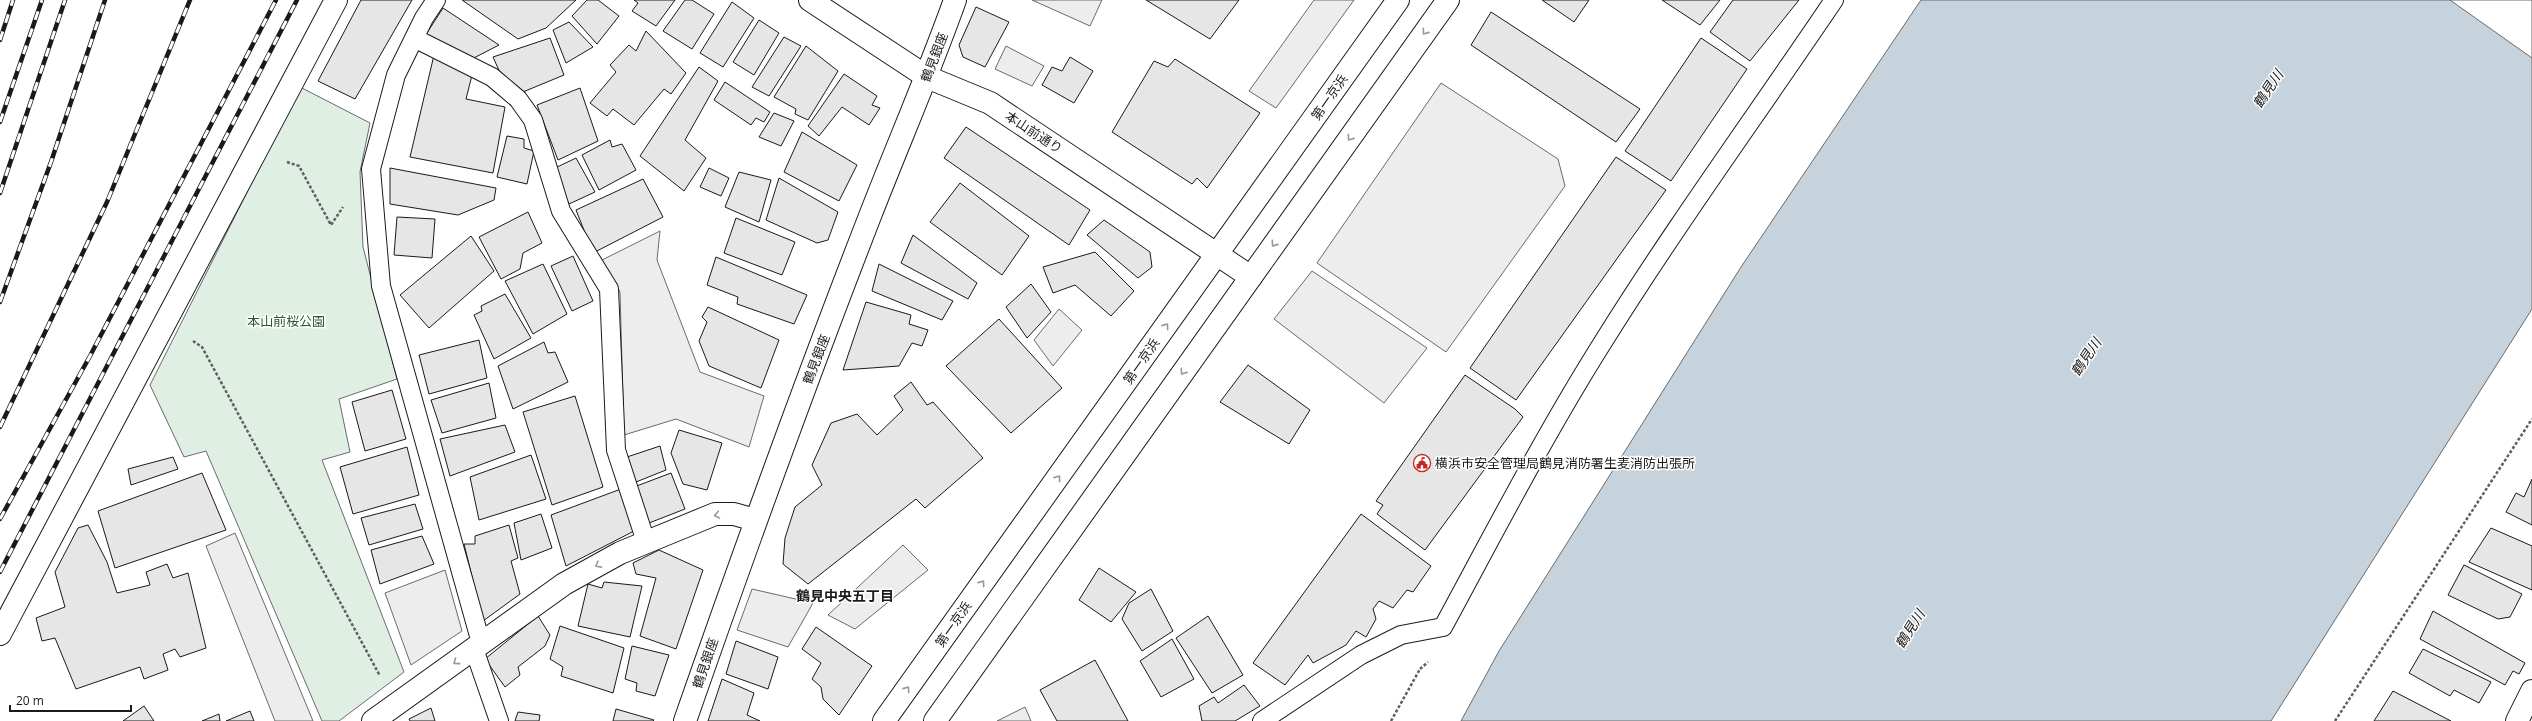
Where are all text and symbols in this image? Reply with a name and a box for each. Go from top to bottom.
one-way arrow [1423,27,1430,34]
street label: 鶴見銀座 [916,29,952,85]
water label: 鶴見川 [2248,64,2288,111]
street label: 第一京浜 [1307,71,1351,123]
street label: 本山前通り [1002,107,1066,157]
one-way arrow [1348,133,1355,140]
one-way arrow [1272,239,1279,246]
park label: 本山前桜公園 [247,312,325,330]
one-way arrow [1161,323,1169,330]
street label: 鶴見銀座 [798,331,834,387]
water label: 鶴見川 [2066,332,2106,379]
street label: 第一京浜 [1119,335,1163,387]
one-way arrow [1180,368,1187,375]
public building icon: 横浜市安全管理局鶴見消防署生麦消防出張所 [1412,453,1432,473]
place label: 横浜市安全管理局鶴見消防署生麦消防出張所 [1435,454,1695,472]
one-way arrow [1053,475,1060,482]
one-way arrow [714,510,721,519]
one-way arrow [595,561,602,568]
one-way arrow [978,581,985,588]
district label: 鶴見中央五丁目 [796,586,894,605]
street label: 第一京浜 [931,598,975,650]
water label: 鶴見川 [1890,604,1930,652]
street label: 鶴見銀座 [688,635,722,691]
one-way arrow [453,657,460,665]
scale bar [10,687,131,713]
one-way arrow [902,687,909,694]
text: 20 m [16,692,44,709]

